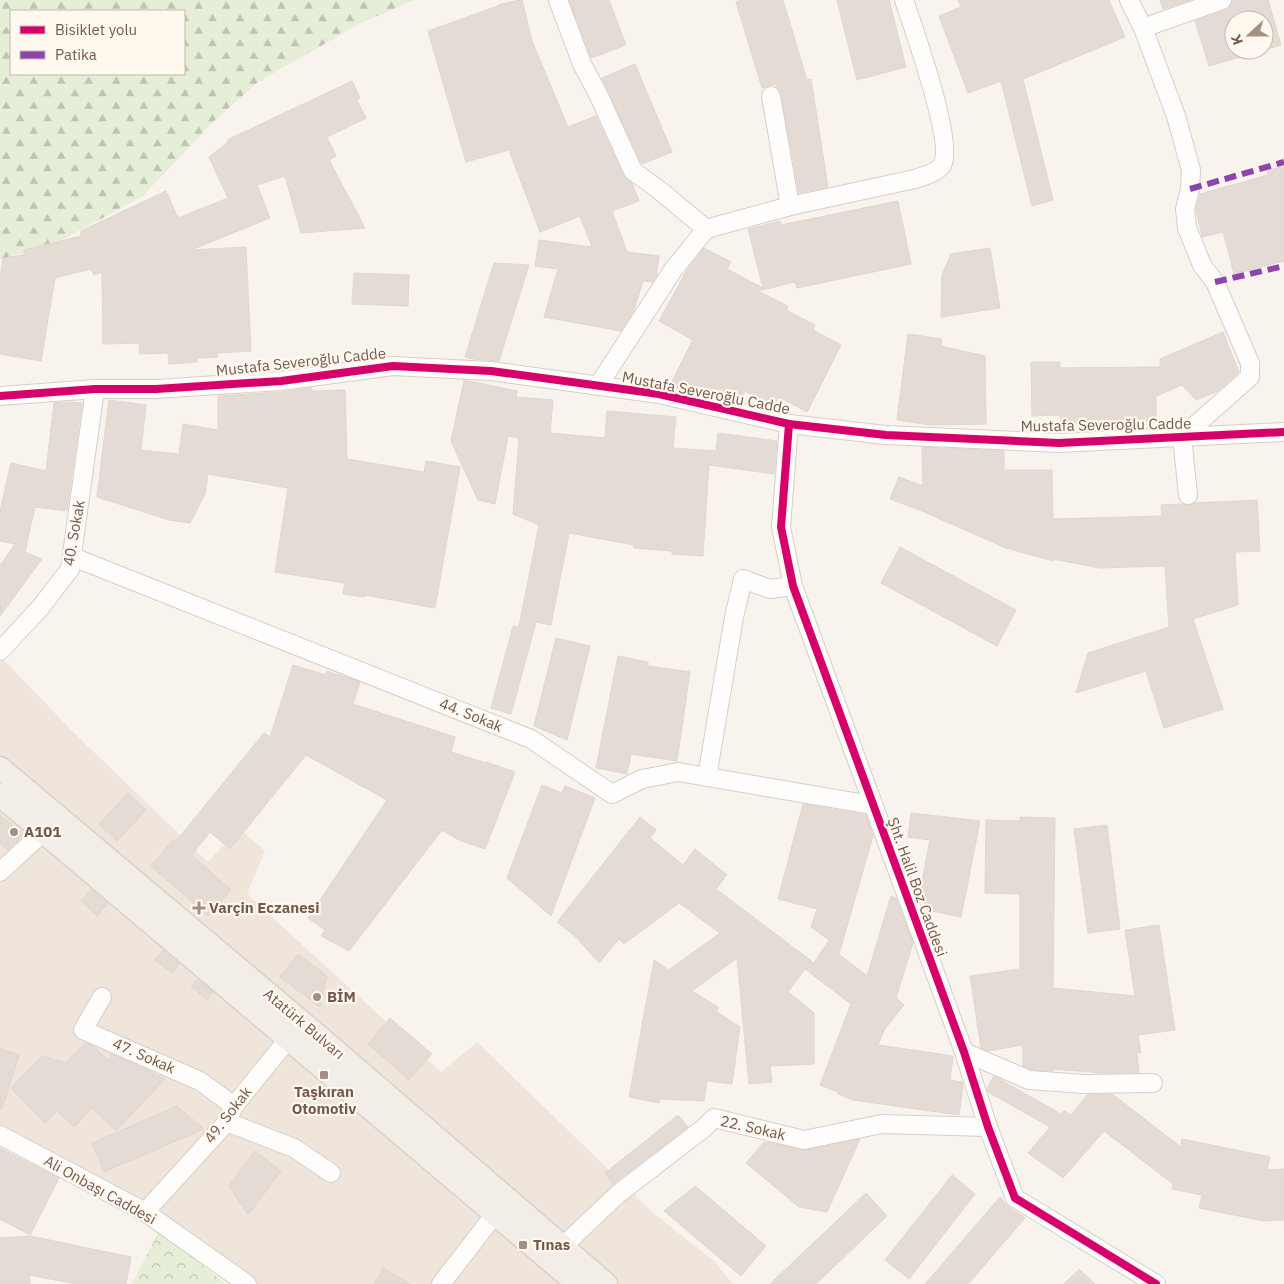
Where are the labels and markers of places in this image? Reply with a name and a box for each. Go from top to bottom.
place label: A101 [24,822,61,841]
marker: A101 [8,826,20,838]
place label: Varçin Eczanesi [209,898,319,917]
marker: Varçin Eczanesi [193,902,205,914]
place label: BİM [327,987,356,1006]
marker: BİM [311,991,323,1003]
marker: Taşkıran Otomotiv [318,1069,330,1081]
place label: Taşkıran Otomotiv [292,1082,356,1118]
place label: Tınas [533,1235,571,1254]
marker: Tınas [517,1239,529,1251]

